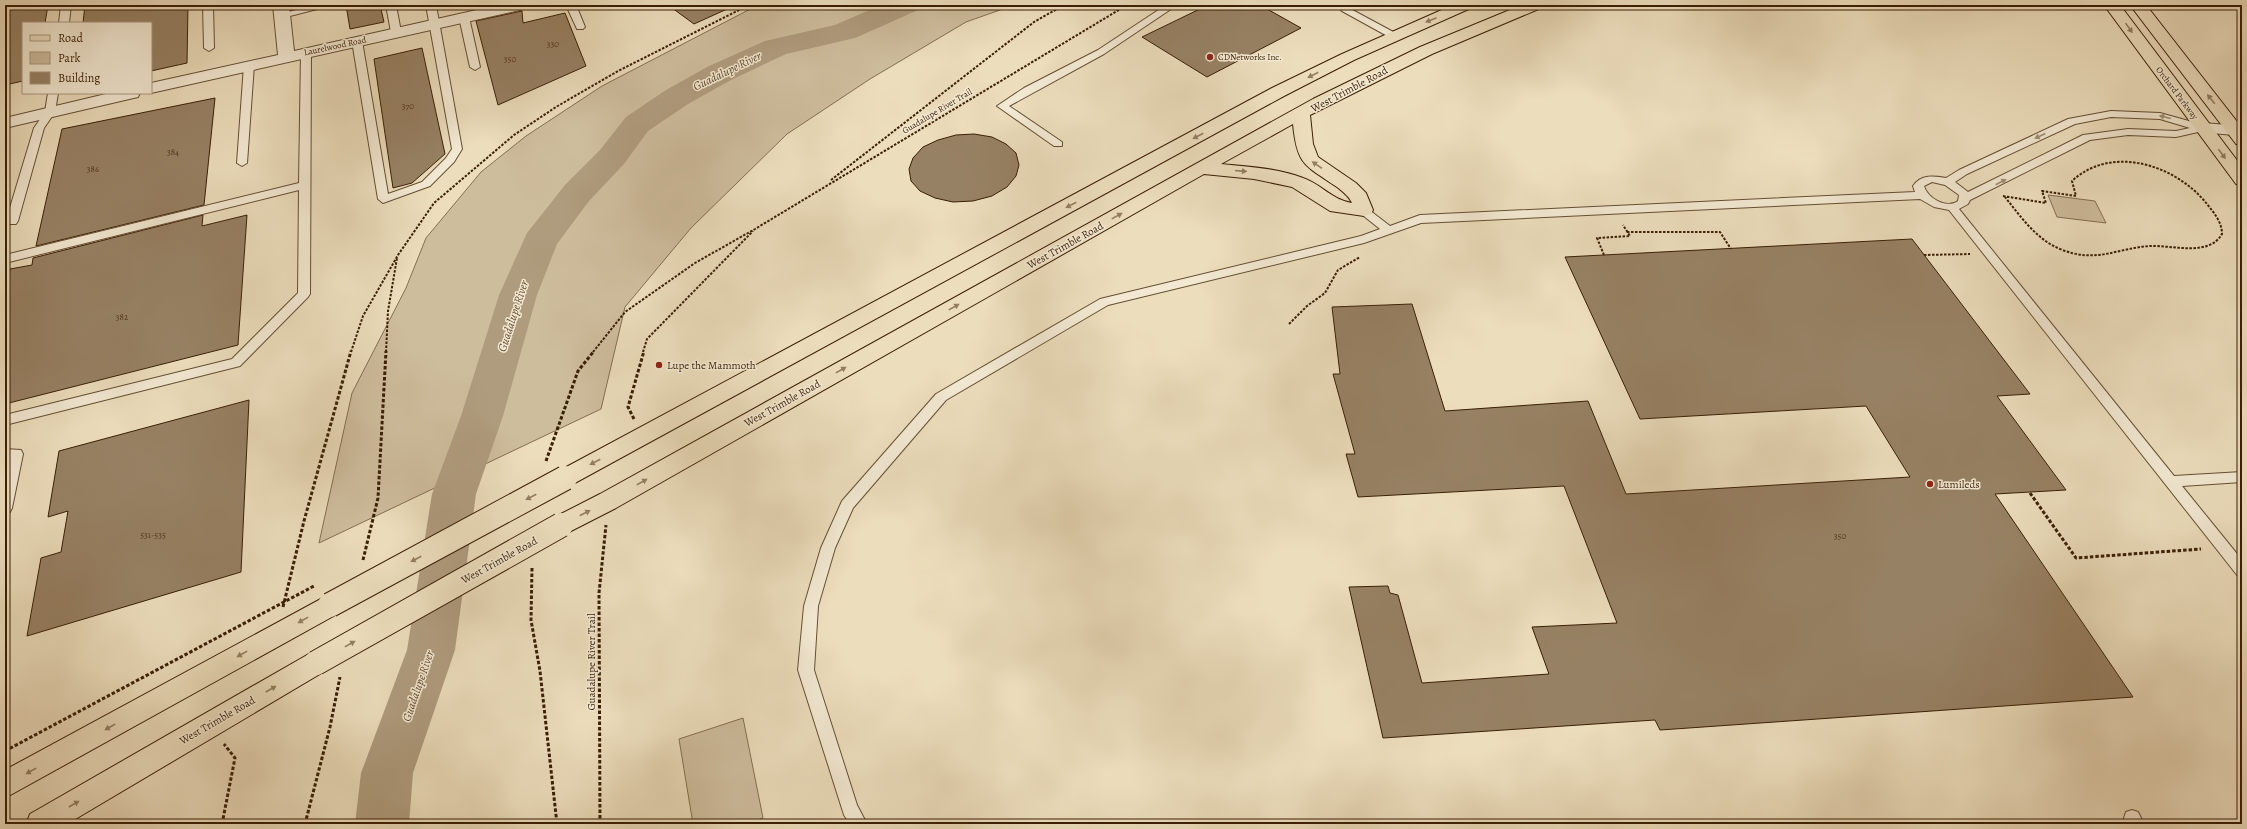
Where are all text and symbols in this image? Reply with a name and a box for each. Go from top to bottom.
one-way arrow [1424,18,1436,24]
legend [22,22,152,94]
one-way arrow [2125,23,2133,33]
text: Road [58,30,84,46]
street label: Laurelwood Road [303,33,368,58]
house number: 330 [547,38,559,50]
water label: Guadalupe River [690,47,765,94]
text: Park [58,50,81,66]
place label: CDNetworks Inc. [1218,51,1282,63]
marker: CDNetworks Inc. [1205,52,1215,62]
house number: 350 [504,53,516,65]
street label: West Trimble Road [1307,63,1390,116]
street label: Orchard Parkway [2153,64,2201,123]
text: Building [58,70,100,86]
one-way arrow [1307,72,1318,78]
street label: Guadalupe River Trail [900,85,975,137]
one-way arrow [2207,94,2215,105]
house number: 370 [402,100,414,112]
one-way arrow [2159,114,2172,120]
one-way arrow [1192,133,1204,139]
one-way arrow [2033,134,2045,140]
house number: 384 [167,146,179,158]
one-way arrow [2218,149,2226,159]
one-way arrow [1312,161,1322,169]
house number: 386 [87,163,99,175]
one-way arrow [1235,168,1247,175]
one-way arrow [1995,179,2006,185]
one-way arrow [1066,201,1077,208]
one-way arrow [1111,212,1122,219]
street label: West Trimble Road [1024,218,1106,273]
water label: Guadalupe River [494,277,532,354]
one-way arrow [948,303,960,310]
house number: 382 [116,311,129,323]
place label: Lupe the Mammoth [667,358,756,373]
marker: Lupe the Mammoth [654,360,664,370]
one-way arrow [835,367,847,374]
street label: West Trimble Road [741,376,823,431]
one-way arrow [589,459,601,466]
place label: Lumileds [1938,477,1980,492]
one-way arrow [636,479,648,485]
marker: Lumileds [1925,479,1935,489]
one-way arrow [525,493,536,500]
one-way arrow [579,510,590,516]
house number: 531-535 [140,529,166,541]
house number: 350 [1834,530,1846,542]
street label: West Trimble Road [458,533,540,588]
one-way arrow [410,555,422,562]
street label: Guadalupe River Trail [584,613,599,711]
one-way arrow [297,617,309,624]
one-way arrow [344,640,356,647]
water label: Guadalupe River [398,648,438,724]
one-way arrow [237,650,248,657]
one-way arrow [265,686,277,693]
street label: West Trimble Road [176,693,258,749]
one-way arrow [104,723,116,730]
one-way arrow [25,767,37,774]
one-way arrow [68,800,80,807]

